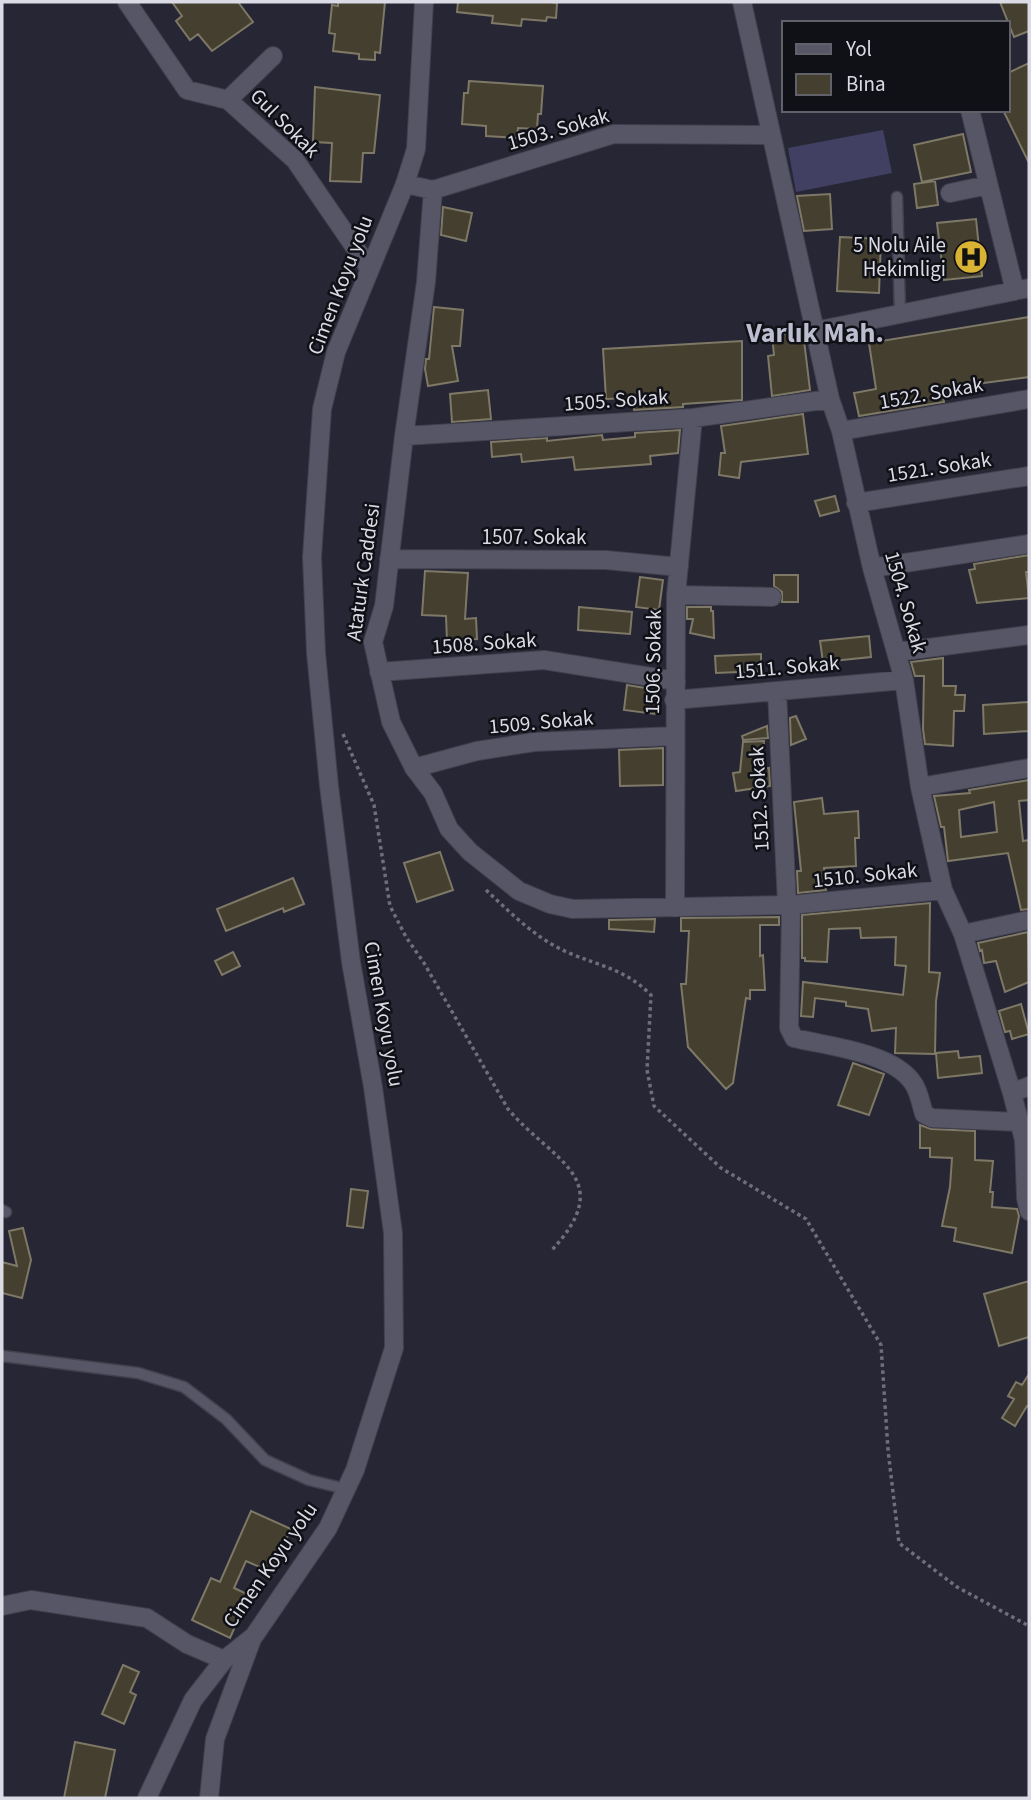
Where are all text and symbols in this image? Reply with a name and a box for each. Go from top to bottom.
legend [782,21,1010,112]
text: Yol [845,34,872,64]
text: Bina [846,69,886,99]
street label: Gul Sokak [243,81,327,165]
street label: 1503. Sokak [503,100,613,158]
street label: Cimen Koyu yolu [300,211,380,359]
place label: 5 Nolu Aile Hekimligi [853,230,946,284]
hospital icon: 5 Nolu Aile Hekimligi [952,238,990,276]
district label: Varlık Mah. [745,313,884,353]
street label: 1522. Sokak [877,369,986,417]
street label: 1505. Sokak [563,381,670,419]
street label: 1521. Sokak [885,444,994,490]
street label: Ataturk Caddesi [338,501,388,643]
street label: 1507. Sokak [482,522,587,552]
street label: 1504. Sokak [877,547,935,657]
street label: 1506. Sokak [637,609,669,715]
street label: 1508. Sokak [431,624,538,662]
street label: 1511. Sokak [733,647,841,687]
street label: 1509. Sokak [487,702,595,742]
street label: 1512. Sokak [741,745,777,852]
street label: 1510. Sokak [811,855,919,895]
street label: Cimen Koyu yolu [356,939,412,1089]
street label: Cimen Koyu yolu [215,1496,325,1634]

